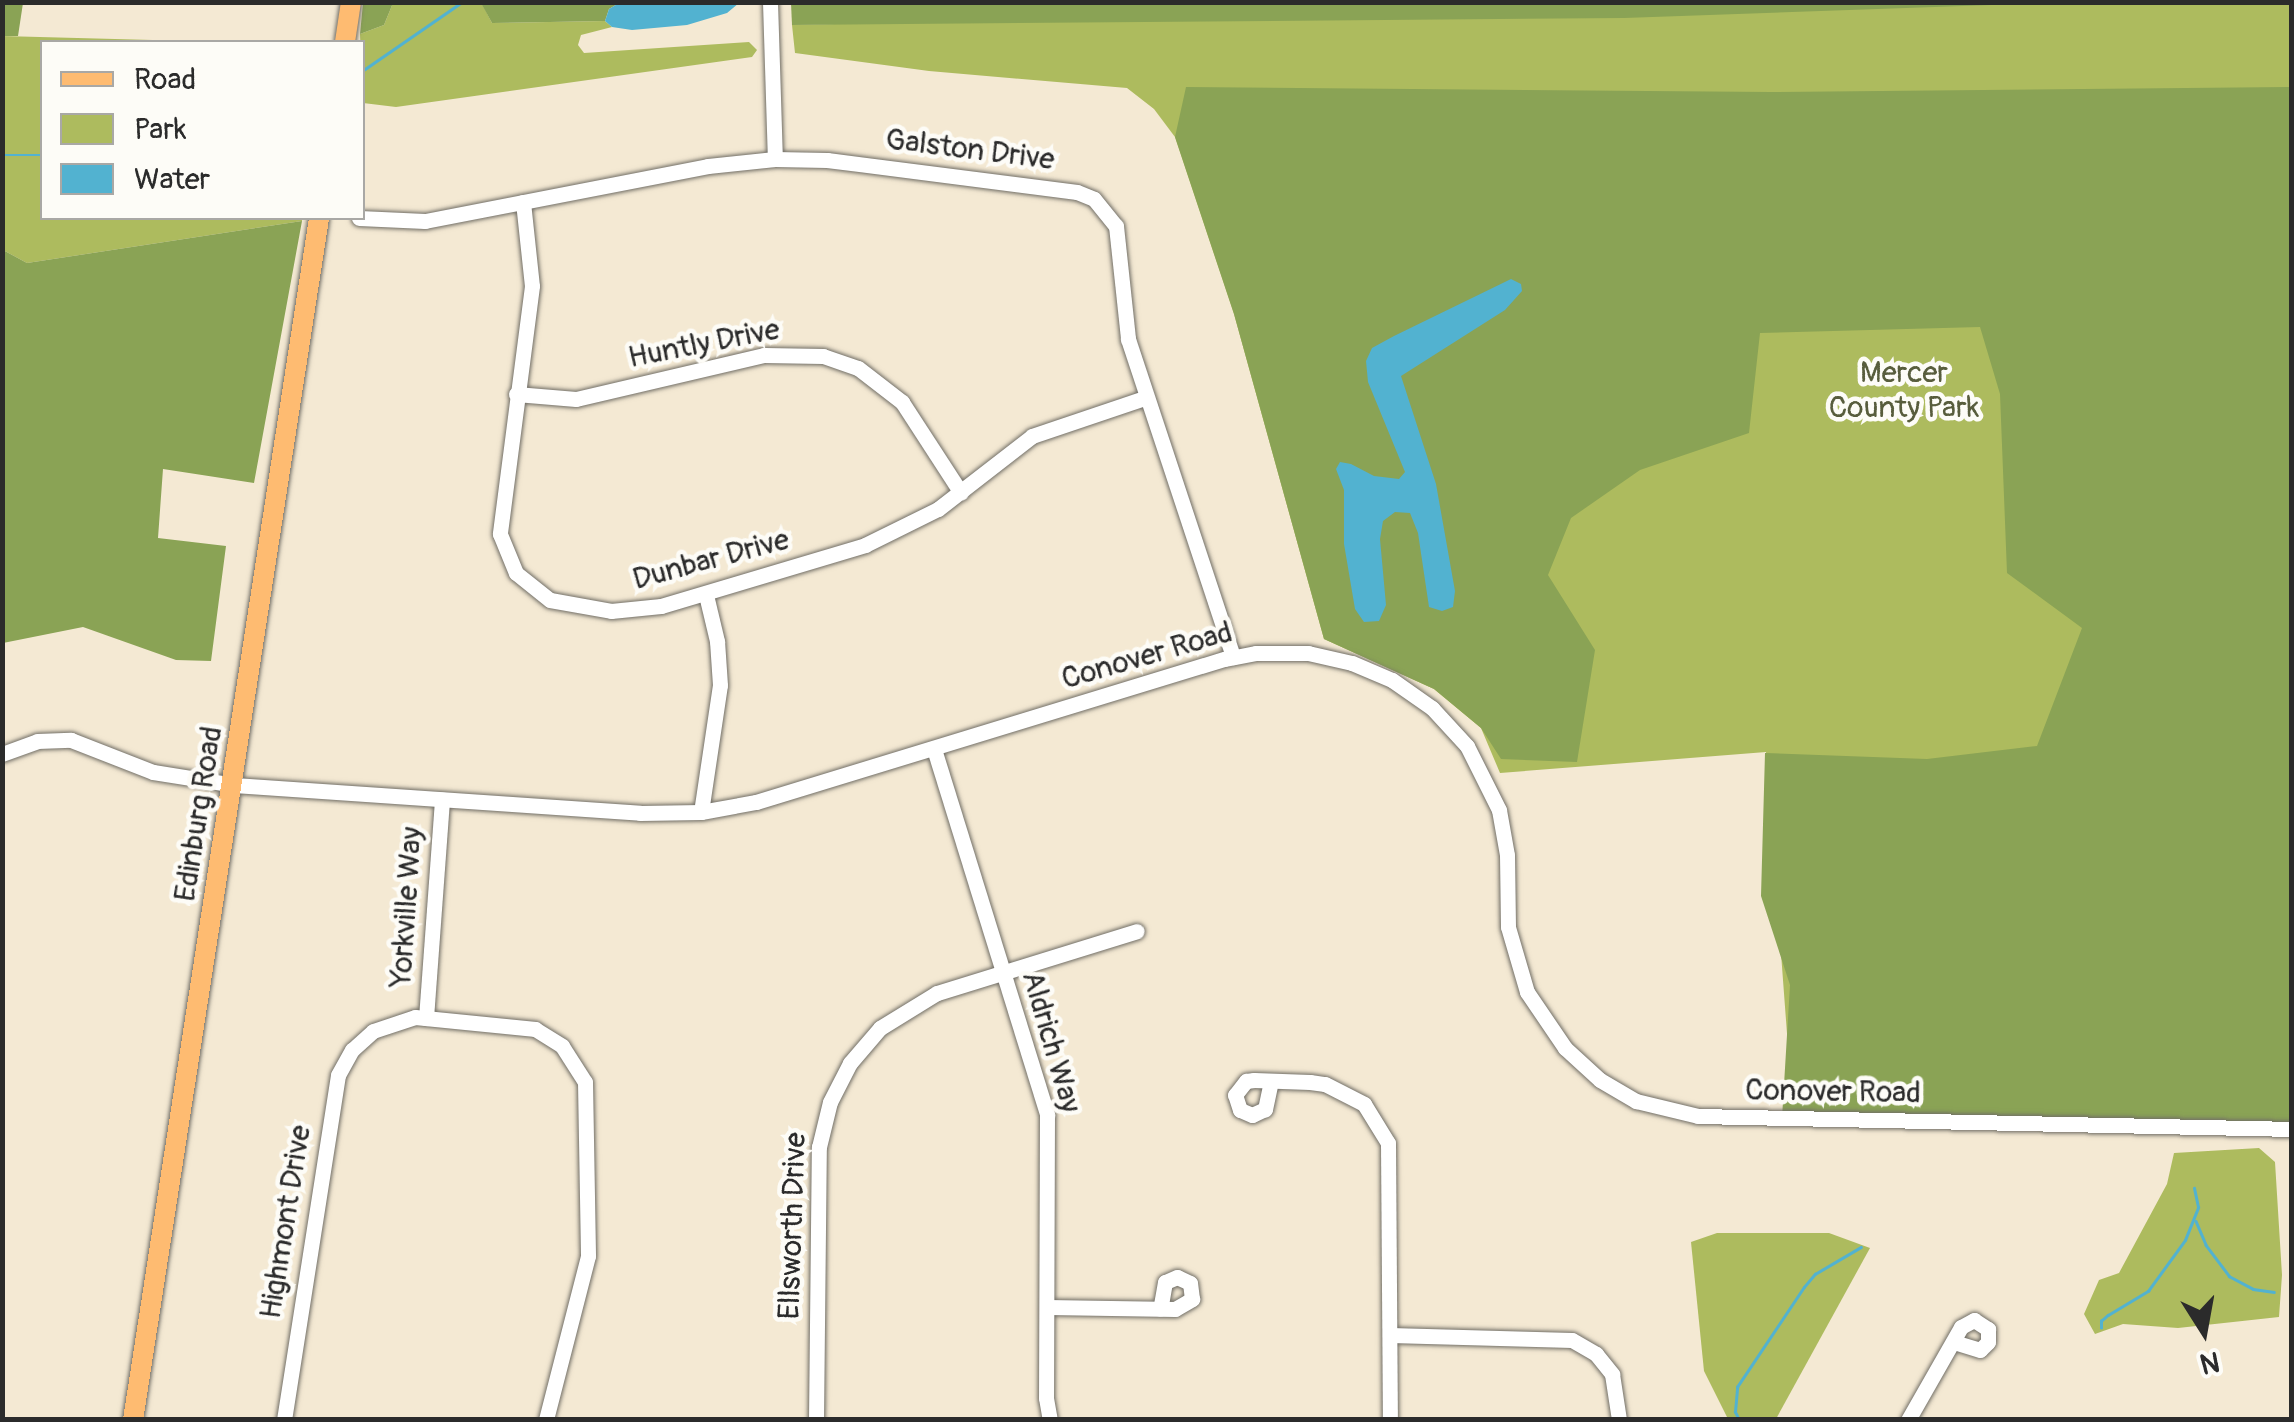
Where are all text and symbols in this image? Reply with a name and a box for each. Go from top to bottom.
legend [40,40,365,220]
text: Road [134,61,196,98]
text: Park [134,111,187,148]
street label: Galston Drive [884,122,1056,178]
text: Water [134,161,210,198]
street label: Huntly Drive [625,312,783,376]
park label: Mercer County Park [1829,355,1979,426]
street label: Dunbar Drive [629,522,793,598]
street label: Conover Road [1058,614,1236,698]
street label: Edinburg Road [167,724,231,904]
street label: Yorkville Way [383,826,431,988]
street label: Aldrich Way [1014,967,1088,1117]
street label: Conover Road [1745,1072,1921,1112]
street label: Highmont Drive [253,1123,319,1321]
street label: Ellsworth Drive [772,1132,814,1320]
north arrow [2154,1282,2254,1382]
text: N [2197,1343,2222,1381]

